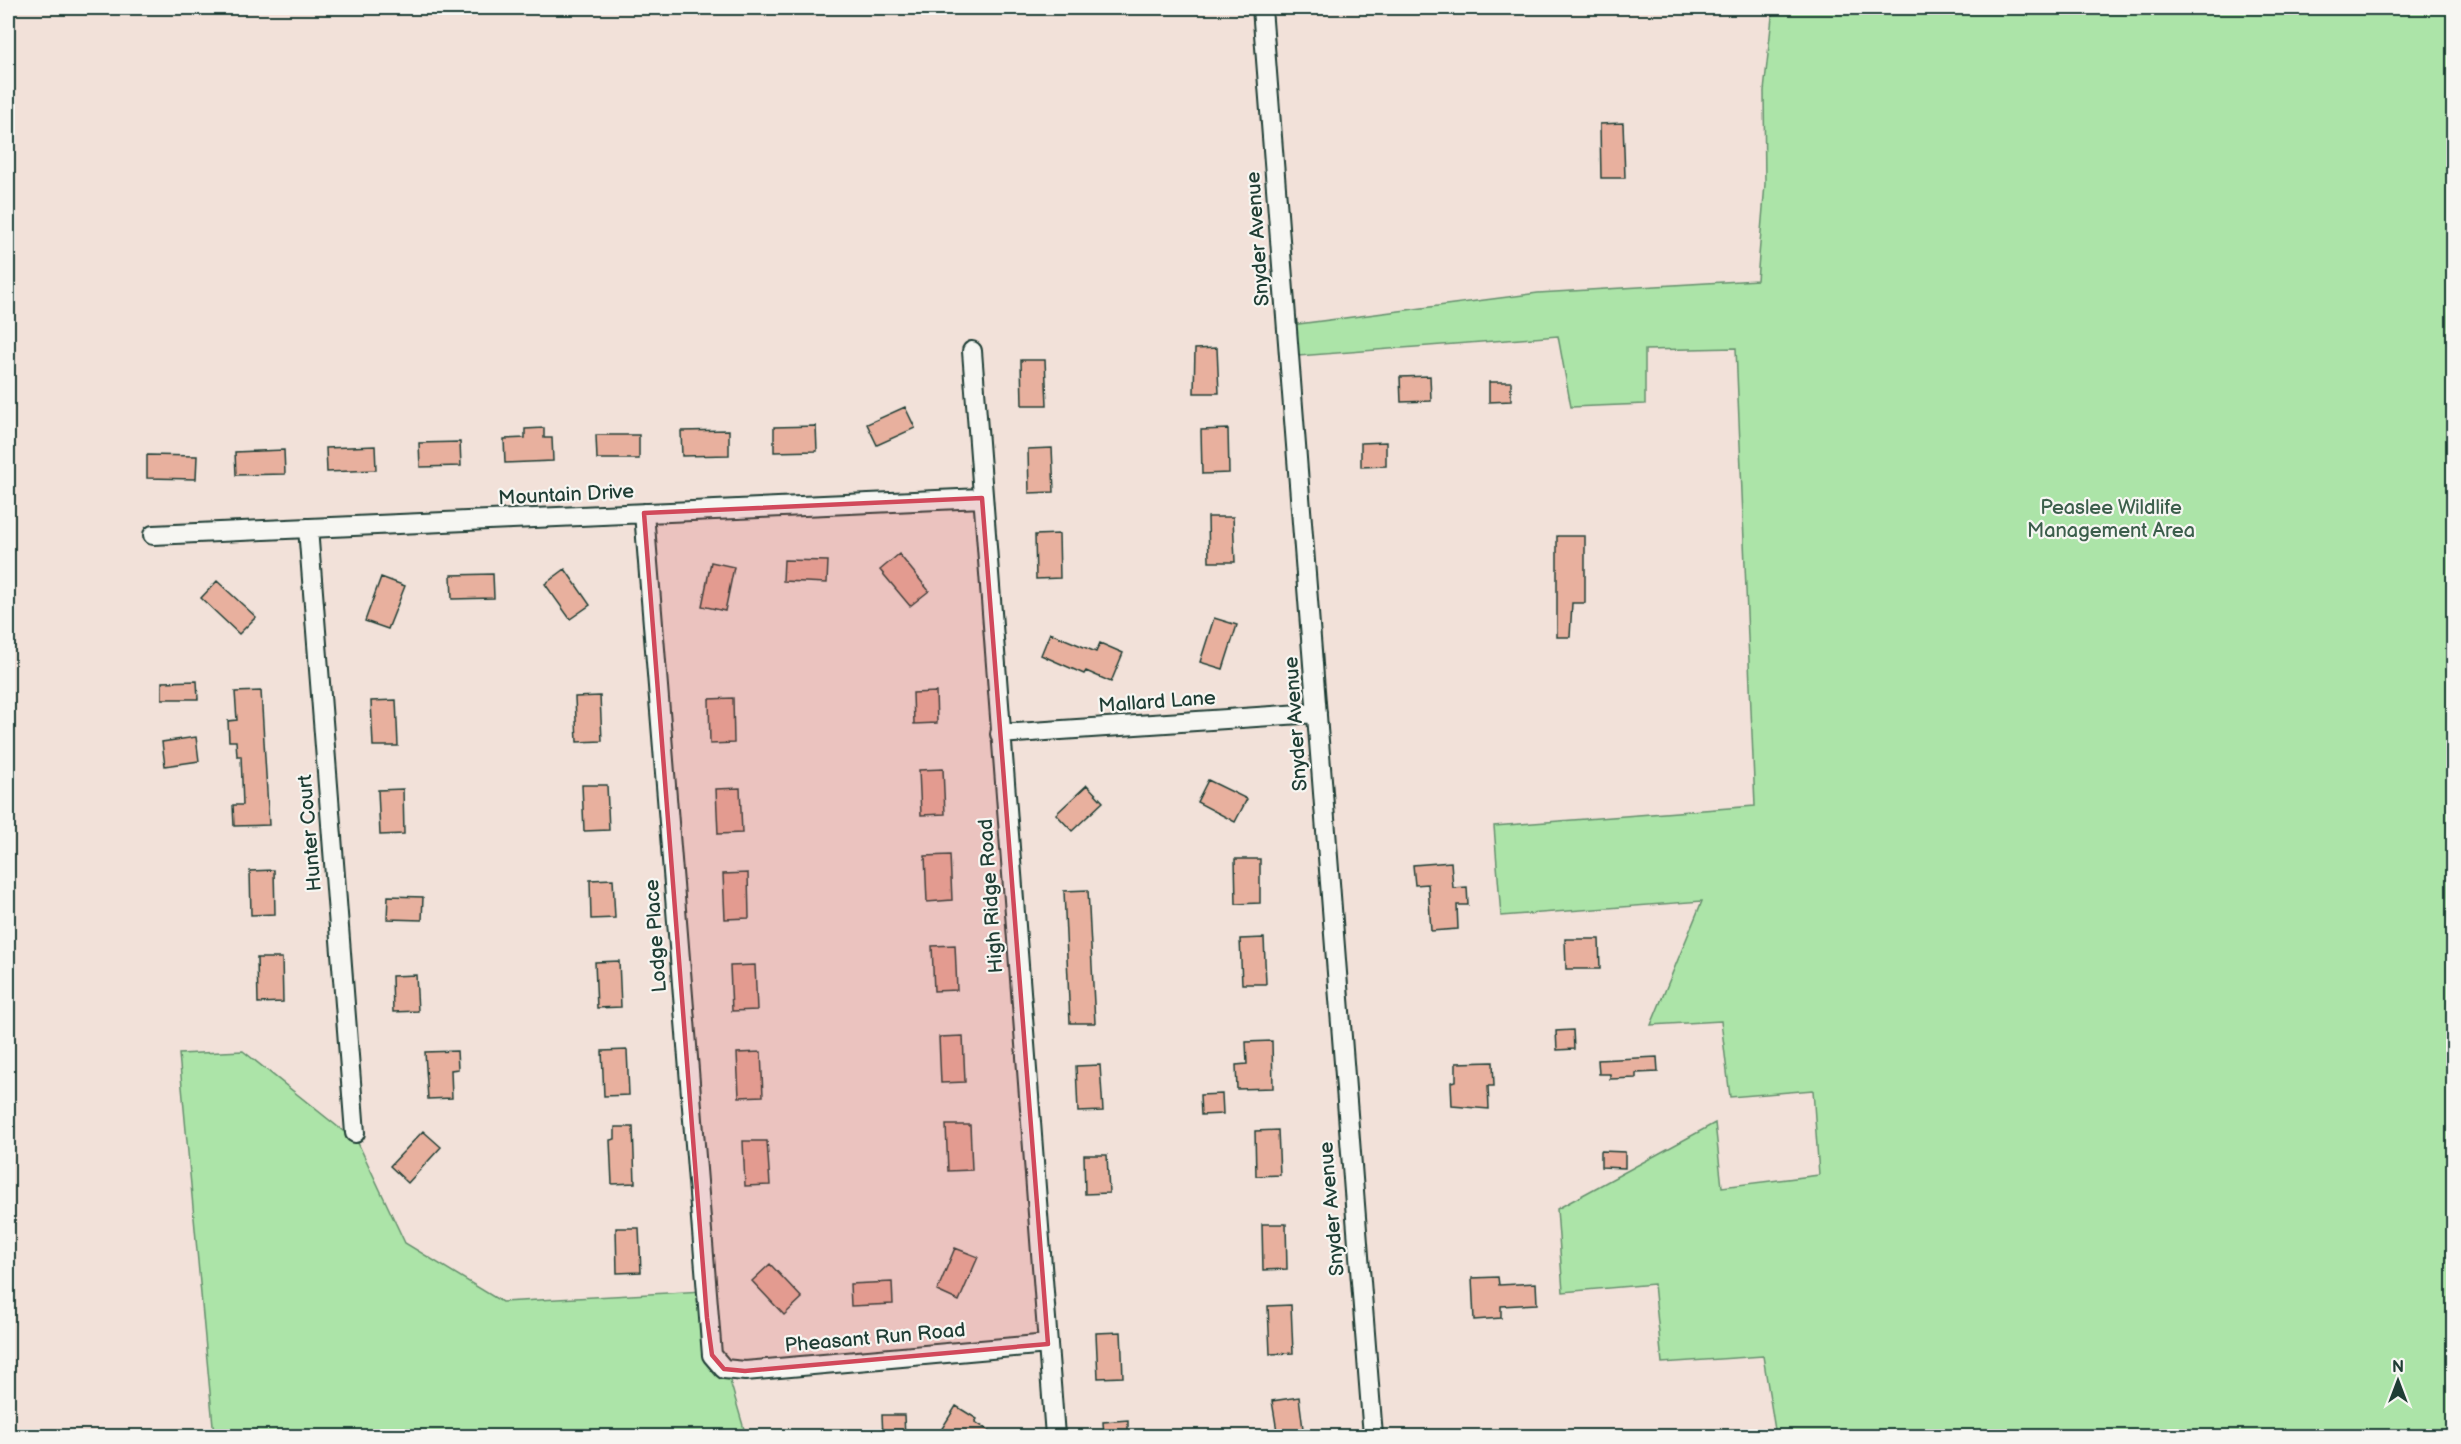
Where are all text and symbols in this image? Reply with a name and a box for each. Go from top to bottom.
street label: Snyder Avenue [1241,171,1275,307]
street label: Mountain Drive [497,479,635,511]
park label: Peaslee Wildlife Management Area [2027,496,2195,543]
street label: Snyder Avenue [1279,656,1313,792]
street label: Mallard Lane [1098,686,1217,718]
street label: Hunter Court [293,774,327,892]
street label: High Ridge Road [974,818,1008,974]
street label: Lodge Place [640,878,672,993]
street label: Snyder Avenue [1314,1141,1350,1277]
street label: Pheasant Run Road [784,1318,966,1358]
north arrow [2368,1351,2428,1411]
text: N [2392,1358,2404,1377]

